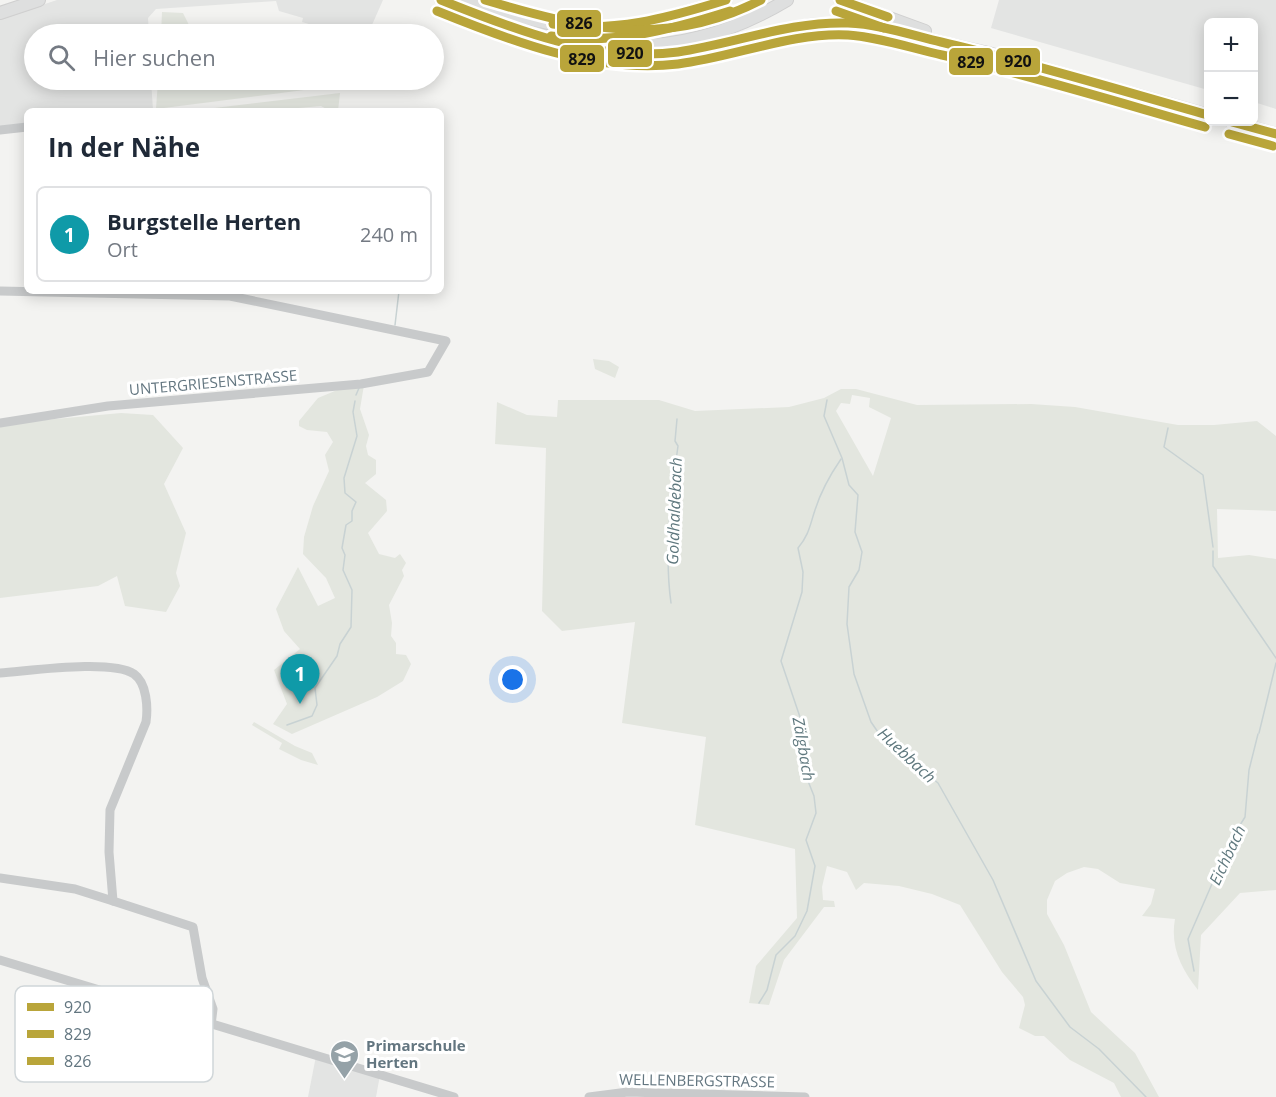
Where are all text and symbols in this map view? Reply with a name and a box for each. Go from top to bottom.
line badge: 826 [556,9,602,38]
text: 826 [565,12,593,34]
map controls [1204,18,1258,126]
button: + [1204,18,1258,72]
search box [24,24,444,90]
line badge: 920 [607,39,653,68]
icon: search [45,41,78,74]
text: Hier suchen [93,42,216,72]
text: 920 [616,42,644,64]
line badge: 829 [559,44,605,73]
line badge: 829 [948,47,994,76]
line badge: 920 [995,47,1041,76]
text: 829 [568,48,596,70]
text: 920 [1004,50,1032,72]
text: 829 [957,51,985,73]
button: − [1204,72,1258,126]
text: In der Nähe [48,129,200,165]
text: Burgstelle Herten [107,206,301,236]
text: 1 [64,221,75,248]
text: 240 m [360,221,418,248]
text: Ort [107,236,138,263]
street label: UNTERGRIESENSTRASSE [128,365,298,399]
water label: Goldhaldebach [661,457,687,565]
pin: 1 [280,654,320,704]
your location [498,665,527,694]
water label: Zälgbach [787,714,820,783]
water label: Huebbach [873,722,941,788]
water label: Eichbach [1204,822,1250,888]
legend [15,986,213,1082]
text: 920 [64,996,91,1018]
text: 829 [64,1023,91,1045]
place label: Primarschule Herten [366,1035,466,1072]
school or university icon: Primarschule Herten [329,1038,361,1080]
text: 826 [64,1050,91,1072]
street label: WELLENBERGSTRASSE [619,1069,775,1091]

